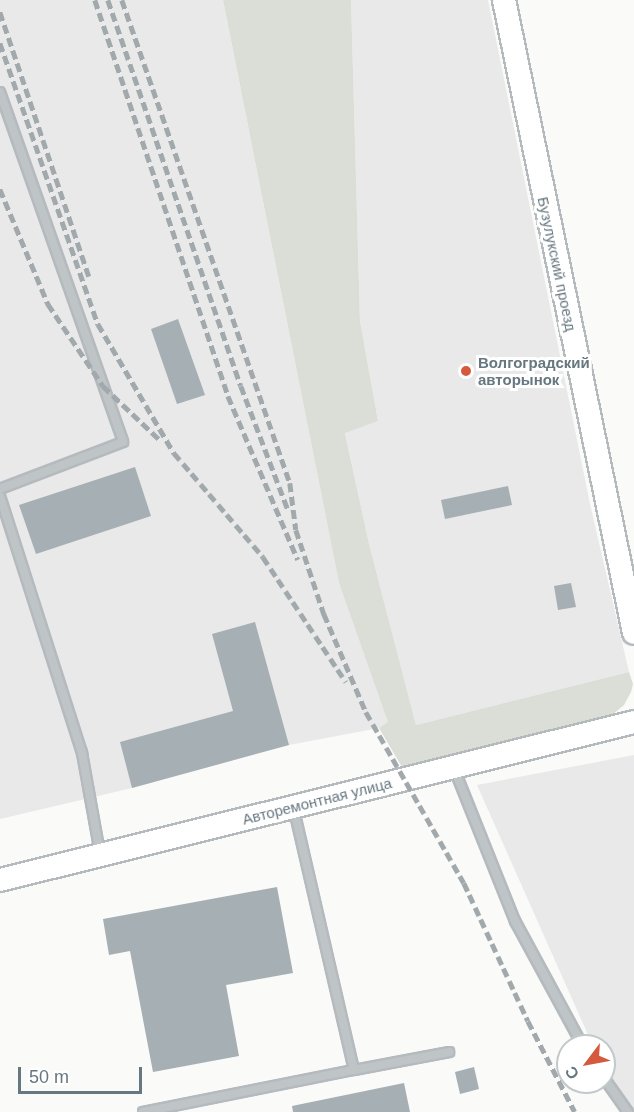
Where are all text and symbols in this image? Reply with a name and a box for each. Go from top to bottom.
street label: Бузулукский проезд [534,195,580,333]
place label: Волгоградский авторынок [478,353,590,388]
marker: Волгоградский авторынок [459,364,473,378]
street label: Авторемонтная улица [240,774,394,828]
north arrow [556,1034,616,1094]
scale bar [21,1055,146,1093]
text: С [562,1063,582,1082]
text: 50 m [29,1067,69,1087]

